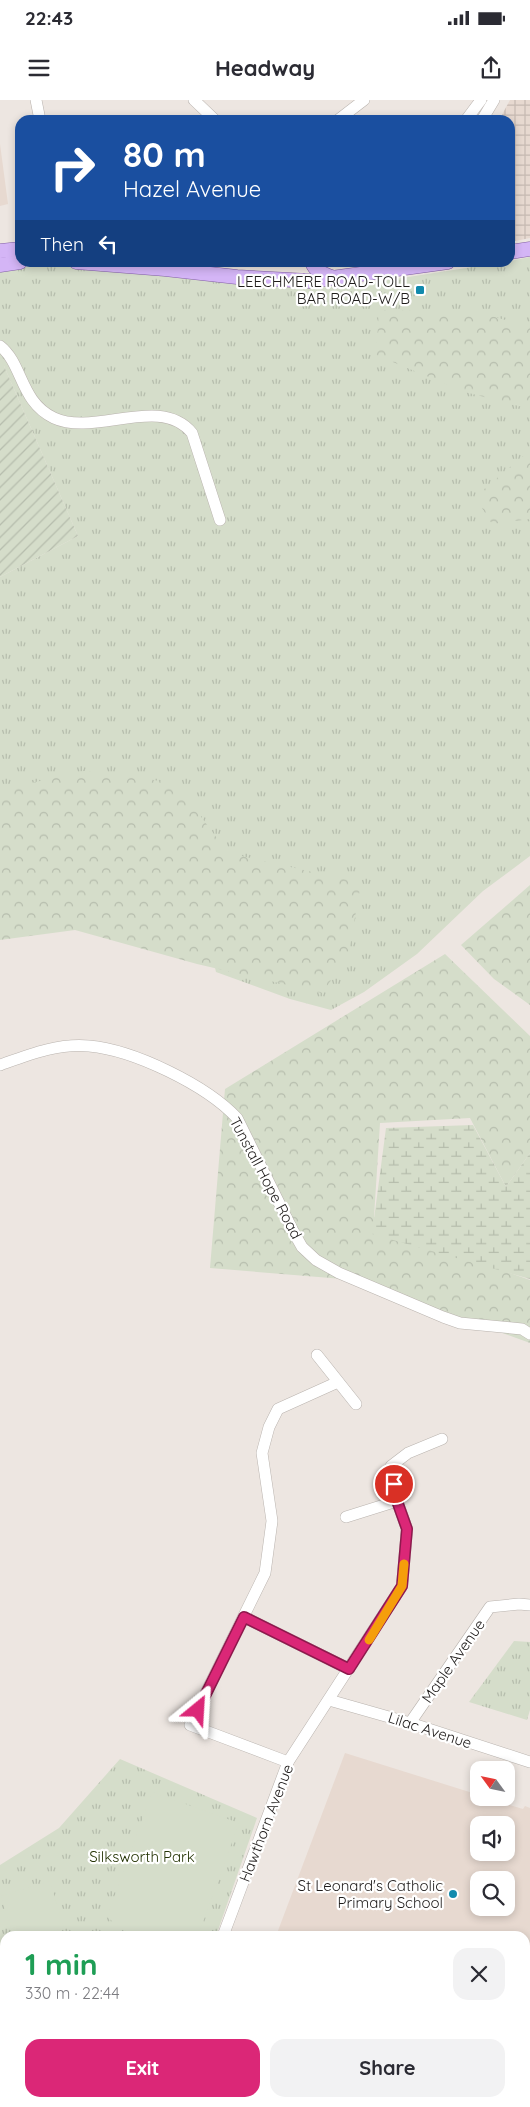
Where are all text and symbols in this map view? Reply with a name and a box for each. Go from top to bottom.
text: 22:43 [25,6,73,30]
icon: menu [25,54,53,82]
text: Headway [215,54,315,82]
icon: share [477,54,505,82]
text: 80 m [123,132,206,176]
icon: right [40,135,105,200]
text: Hazel Avenue [123,175,261,203]
icon: left [94,230,122,258]
text: Then [40,232,84,256]
place label: LEECHMERE ROAD-TOLL BAR ROAD-W/B [237,272,410,308]
marker: LEECHMERE ROAD-TOLL BAR ROAD-W/B [414,284,426,296]
street label: Tunstall Hope Road [226,1114,306,1242]
pin [373,1463,415,1505]
icon: arrive [380,1470,408,1498]
street label: Maple Avenue [417,1616,489,1706]
position arrow [171,1683,223,1735]
street label: Lilac Avenue [386,1708,474,1752]
north arrow [470,1761,515,1806]
map controls [470,1761,515,1916]
street label: Hawthorn Avenue [235,1762,297,1884]
button: sound [470,1816,515,1861]
park label: Silksworth Park [89,1847,195,1866]
button: search [470,1871,515,1916]
place label: St Leonard's Catholic Primary School [298,1876,443,1912]
marker: St Leonard's Catholic Primary School [447,1888,459,1900]
text: 1 min [25,1945,98,1983]
button: close [453,1948,505,2000]
text: 330 m · 22:44 [25,1983,120,2003]
button: Exit [25,2039,260,2097]
button: Share [270,2039,505,2097]

